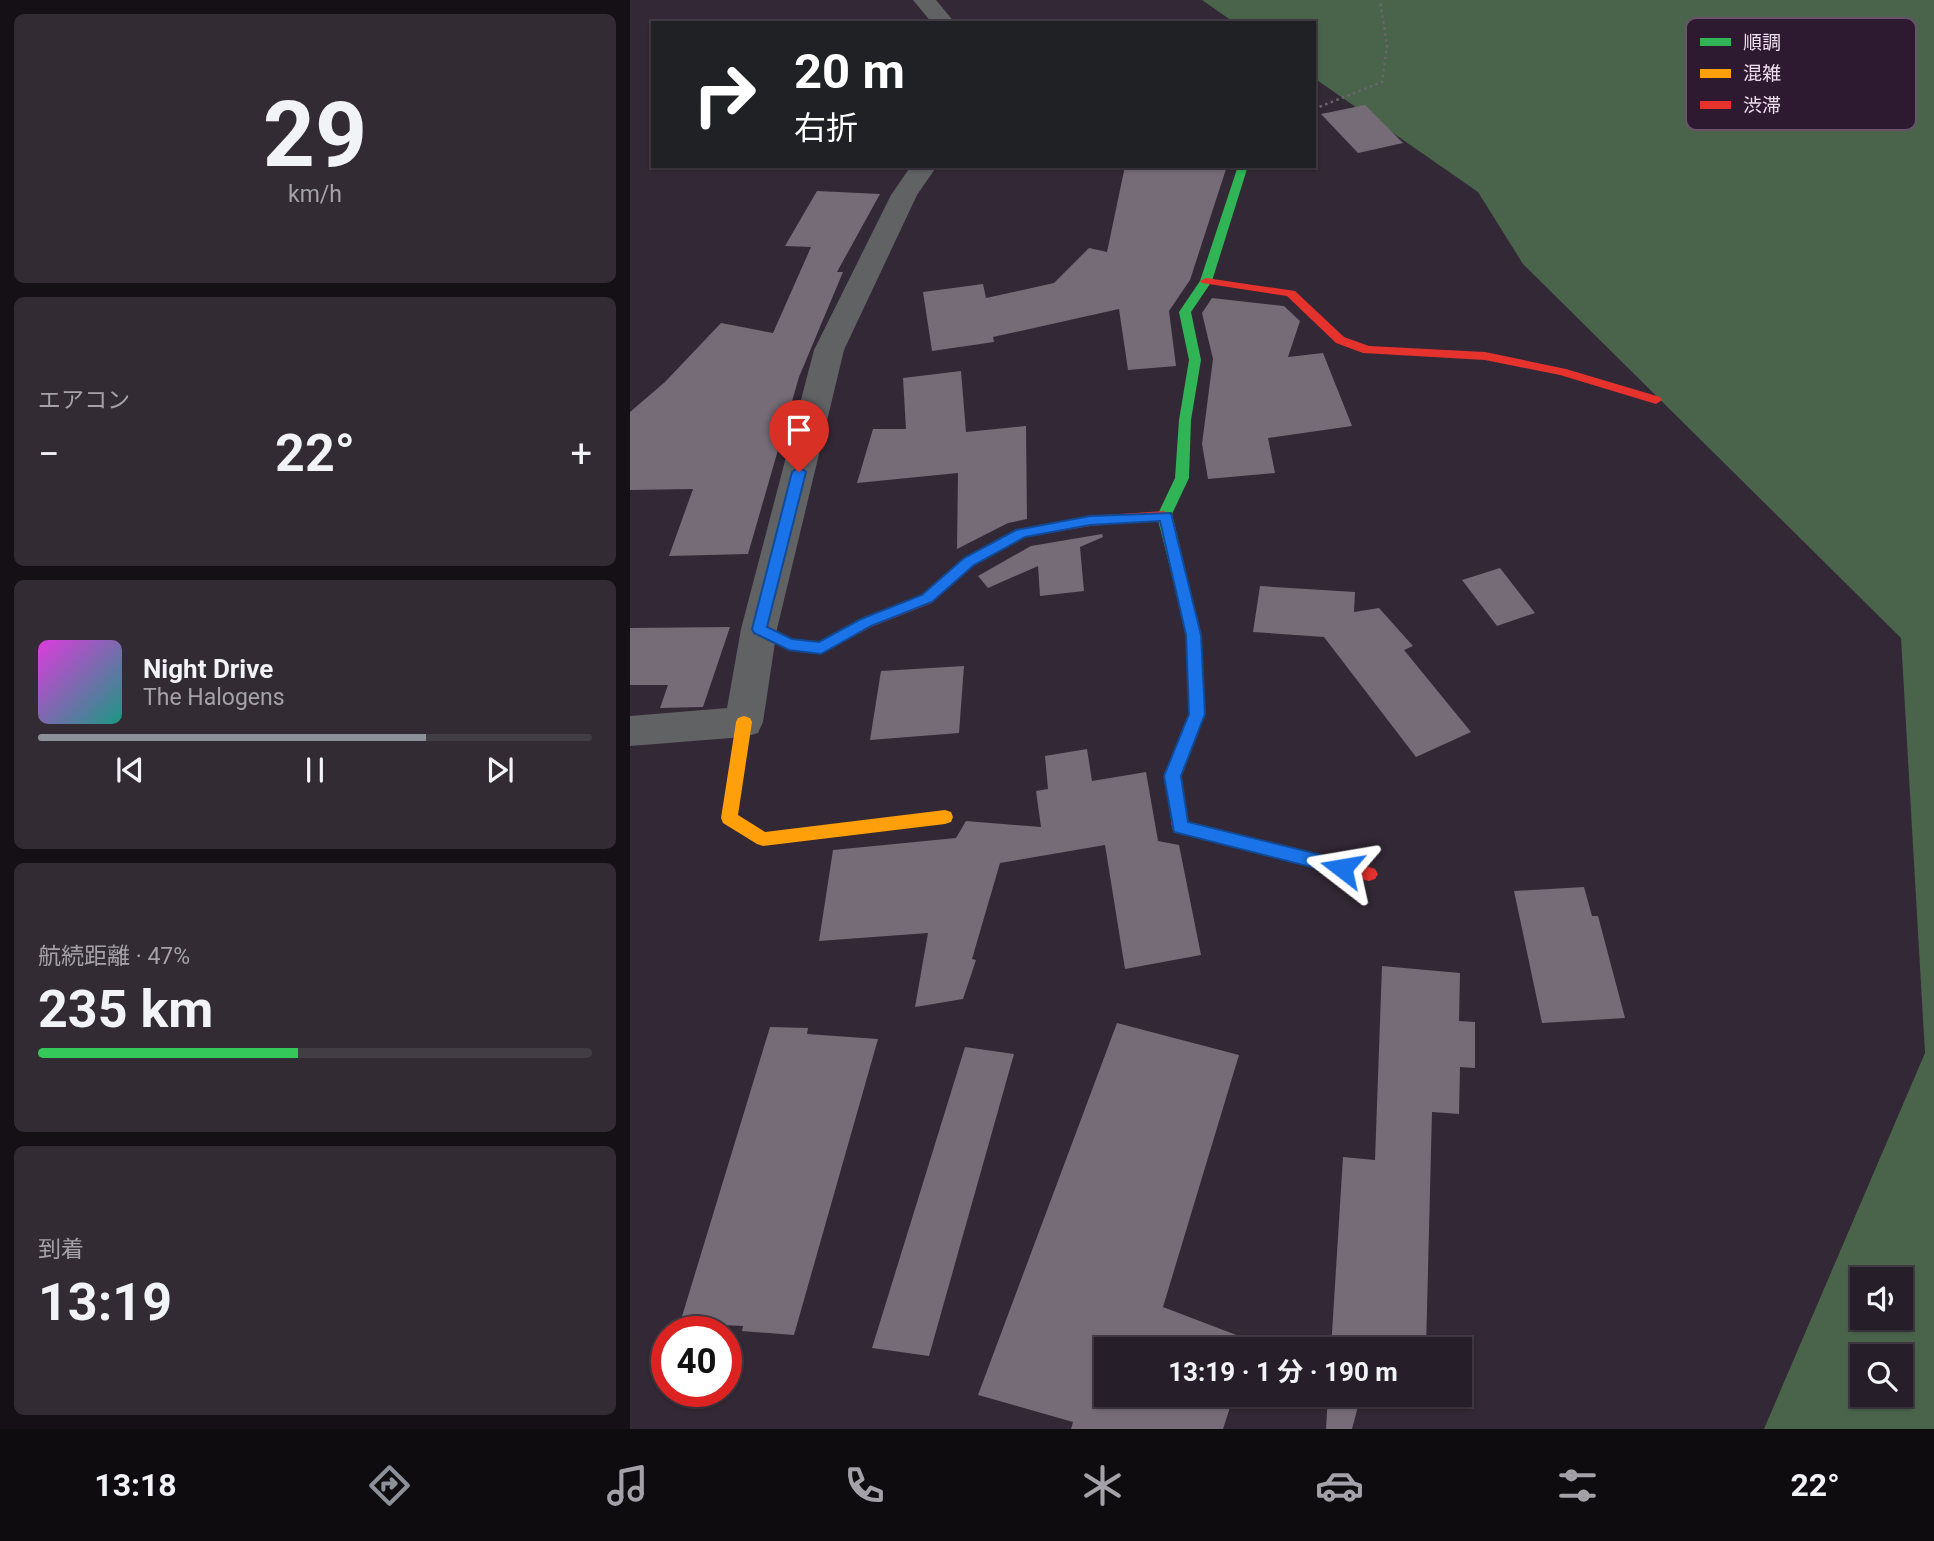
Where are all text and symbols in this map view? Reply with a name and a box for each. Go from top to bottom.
legend [1686,18,1916,130]
text: 順調 [1743,31,1781,54]
text: 20 m [794,43,905,100]
icon: right [679,49,770,140]
text: 混雑 [1743,62,1781,85]
text: 29 [263,82,367,188]
text: 渋滞 [1743,94,1781,117]
text: 右折 [794,109,858,147]
text: km/h [288,181,342,208]
text: エアコン [38,387,130,414]
pin [769,400,829,472]
icon: arrive [780,411,818,449]
text: 22° [275,423,355,484]
text: − [38,432,60,476]
text: + [570,432,592,476]
text: Night Drive [143,654,273,684]
text: The Halogens [143,684,285,711]
icon: previous [111,751,149,789]
icon: pause [296,751,334,789]
icon: next [481,751,519,789]
position arrow [1305,831,1379,905]
text: 航続距離 · 47% [38,943,190,970]
text: 235 km [38,979,213,1040]
text: 到着 [38,1236,84,1263]
map controls [1850,1267,1913,1407]
button: sound [1850,1267,1913,1330]
text: 13:19 [38,1272,172,1333]
speed limit sign: 40 [651,1316,742,1407]
button: search [1850,1344,1913,1407]
text: 13:19 · 1 分 · 190 m [1168,1357,1398,1387]
icon: directions [365,1461,414,1510]
icon: music [603,1461,652,1510]
icon: phone [840,1461,889,1510]
icon: climate [1078,1461,1127,1510]
icon: car [1315,1461,1364,1510]
icon: filters [1553,1461,1602,1510]
text: 13:18 [94,1466,177,1504]
text: 22° [1790,1466,1840,1504]

